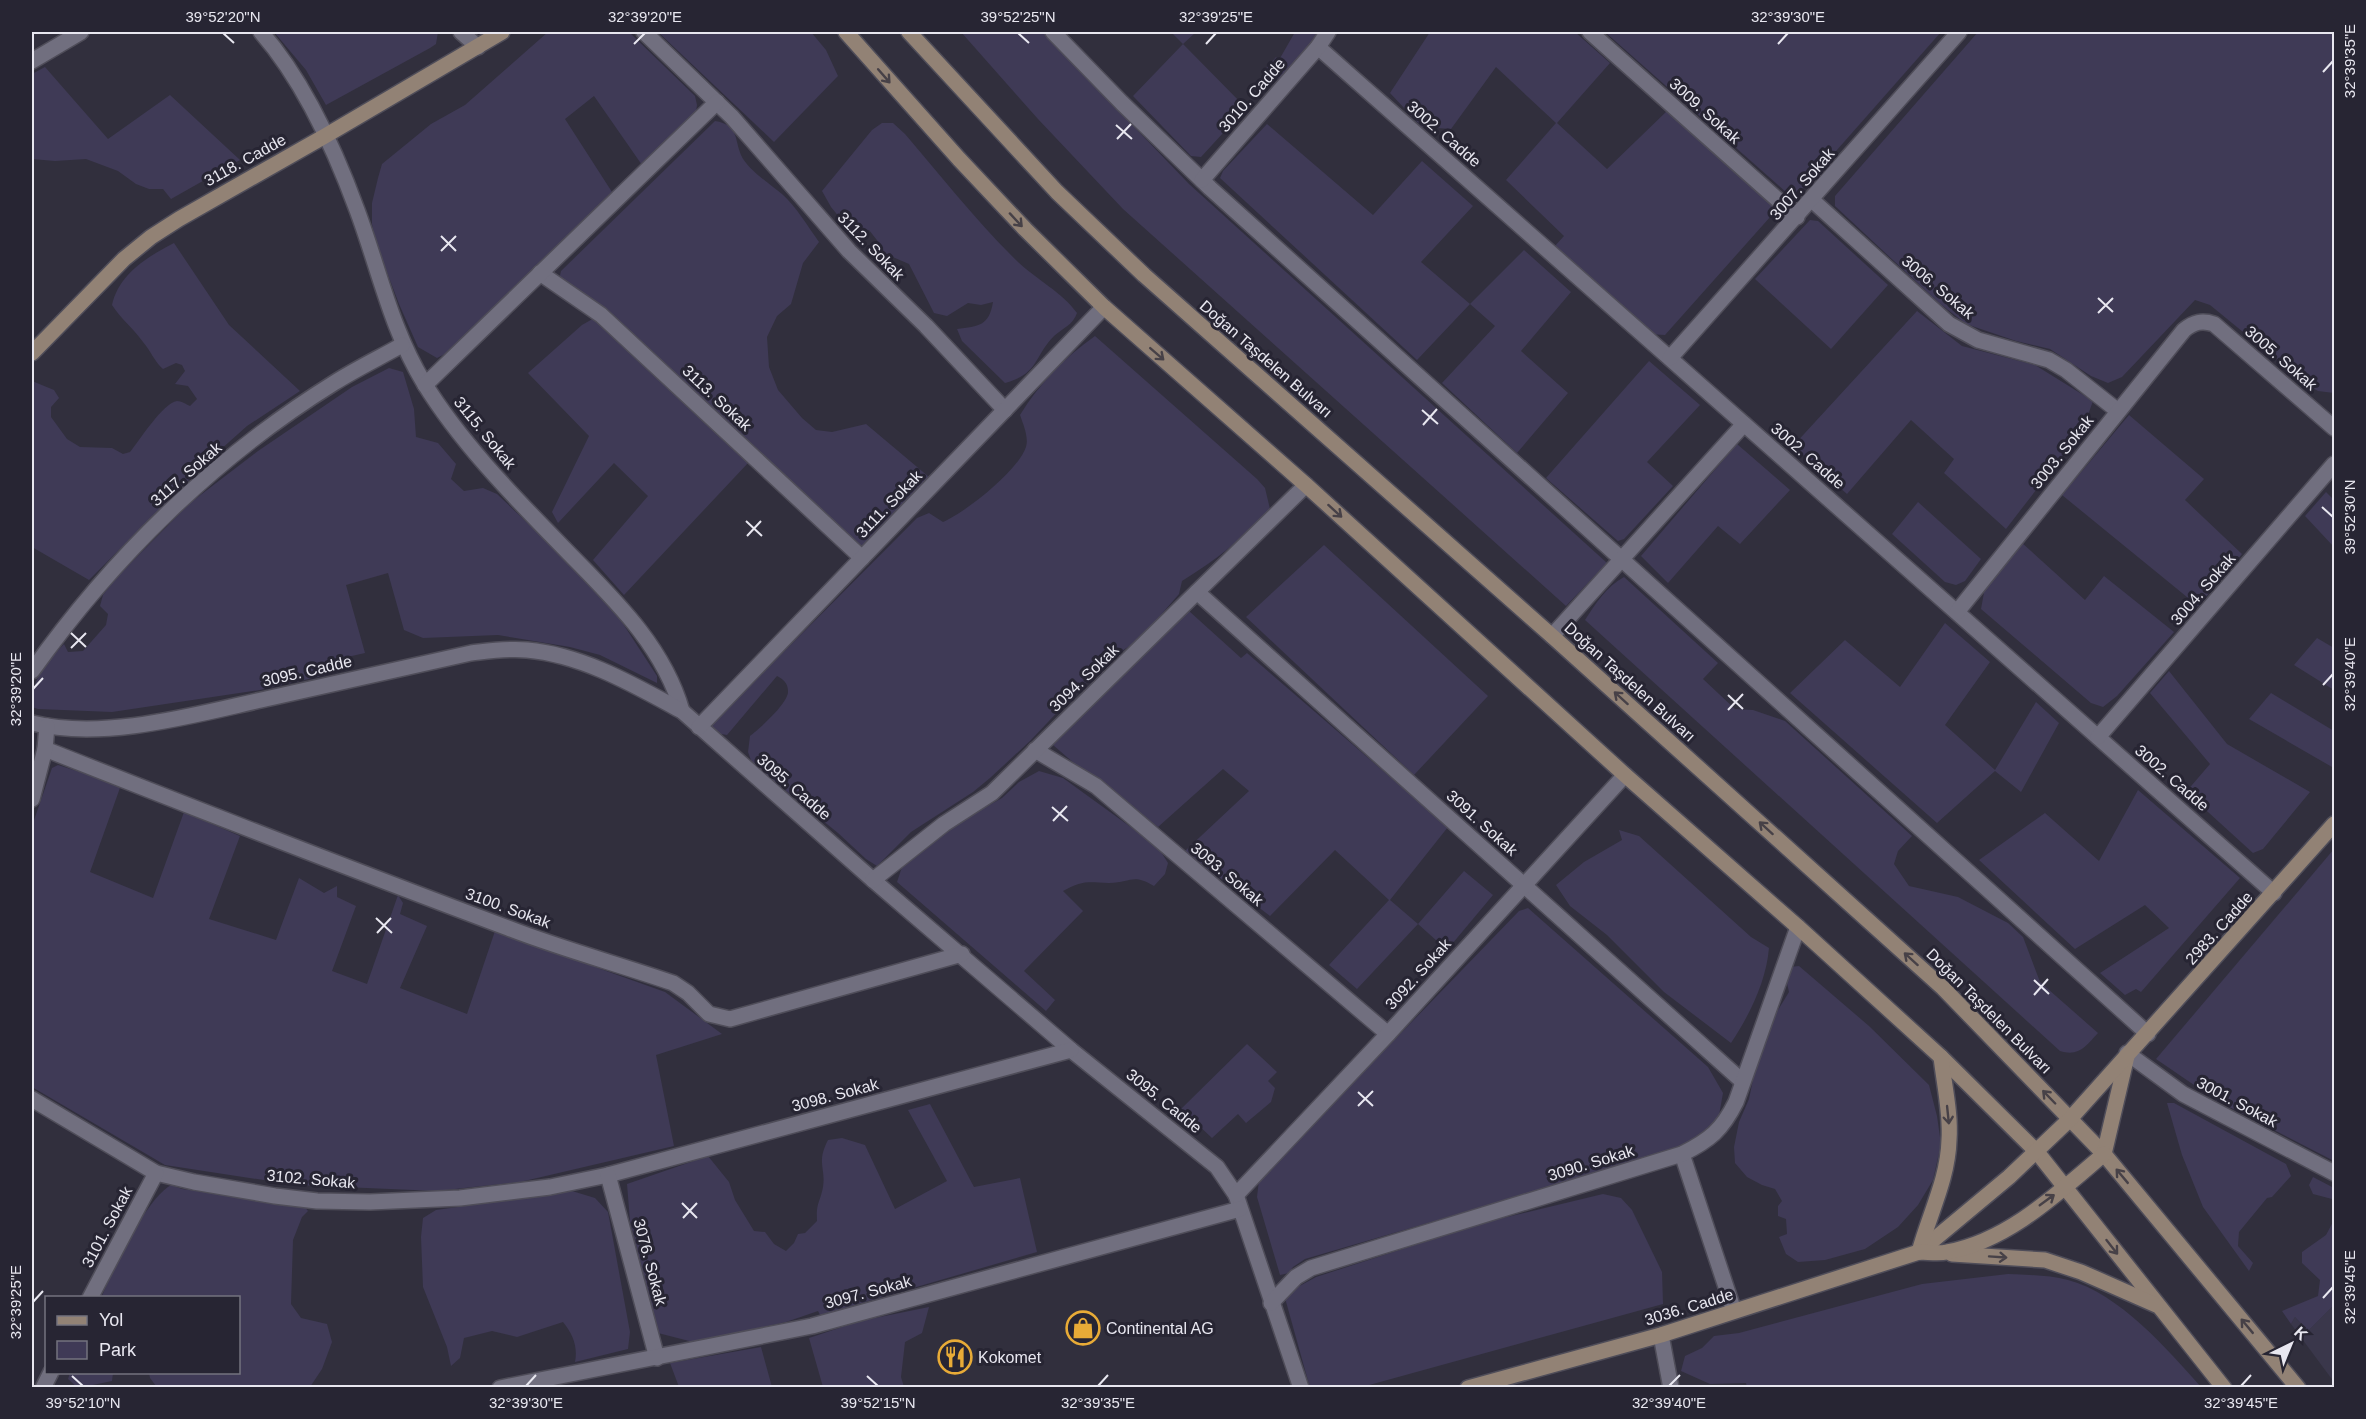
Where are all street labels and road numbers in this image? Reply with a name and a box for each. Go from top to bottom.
street label: 3010. Cadde [1216,55,1289,135]
street label: 3009. Sokak [1666,75,1744,148]
street label: 3002. Cadde [1404,98,1484,171]
street label: 3118. Cadde [201,131,289,189]
street label: 3007. Sokak [1766,144,1838,223]
street label: 3112. Sokak [834,209,908,284]
street label: 3006. Sokak [1898,252,1978,323]
street label: Doğan Taşdelen Bulvarı [1196,297,1336,421]
street label: 3005. Sokak [2242,322,2321,394]
street label: 3113. Sokak [679,362,756,435]
street label: 3115. Sokak [451,394,520,473]
street label: 3003. Sokak [2027,411,2097,492]
street label: 3002. Cadde [1768,420,1848,493]
street label: 3117. Sokak [147,438,225,509]
street label: 3111. Sokak [853,466,926,541]
street label: 3004. Sokak [2167,549,2239,628]
street label: Doğan Taşdelen Bulvarı [1561,619,1699,745]
street label: 3094. Sokak [1046,640,1123,715]
street label: 3095. Cadde [260,652,354,690]
street label: 3002. Cadde [2132,742,2212,815]
street label: 3095. Cadde [754,751,834,824]
street label: 3091. Sokak [1443,787,1521,860]
street label: 3093. Sokak [1187,839,1267,910]
street label: 3100. Sokak [463,885,554,932]
street label: 2983. Cadde [2182,888,2256,968]
street label: 3092. Sokak [1382,935,1455,1013]
street label: Doğan Taşdelen Bulvarı [1923,945,2055,1077]
street label: 3095. Cadde [1123,1066,1205,1137]
street label: 3001. Sokak [2194,1074,2281,1131]
street label: 3098. Sokak [790,1075,881,1115]
street label: 3090. Sokak [1546,1142,1637,1184]
street label: 3102. Sokak [266,1167,357,1191]
street label: 3101. Sokak [79,1183,136,1270]
street label: 3076. Sokak [630,1217,670,1308]
street label: 3097. Sokak [823,1272,914,1312]
street label: 3036. Cadde [1643,1285,1735,1329]

